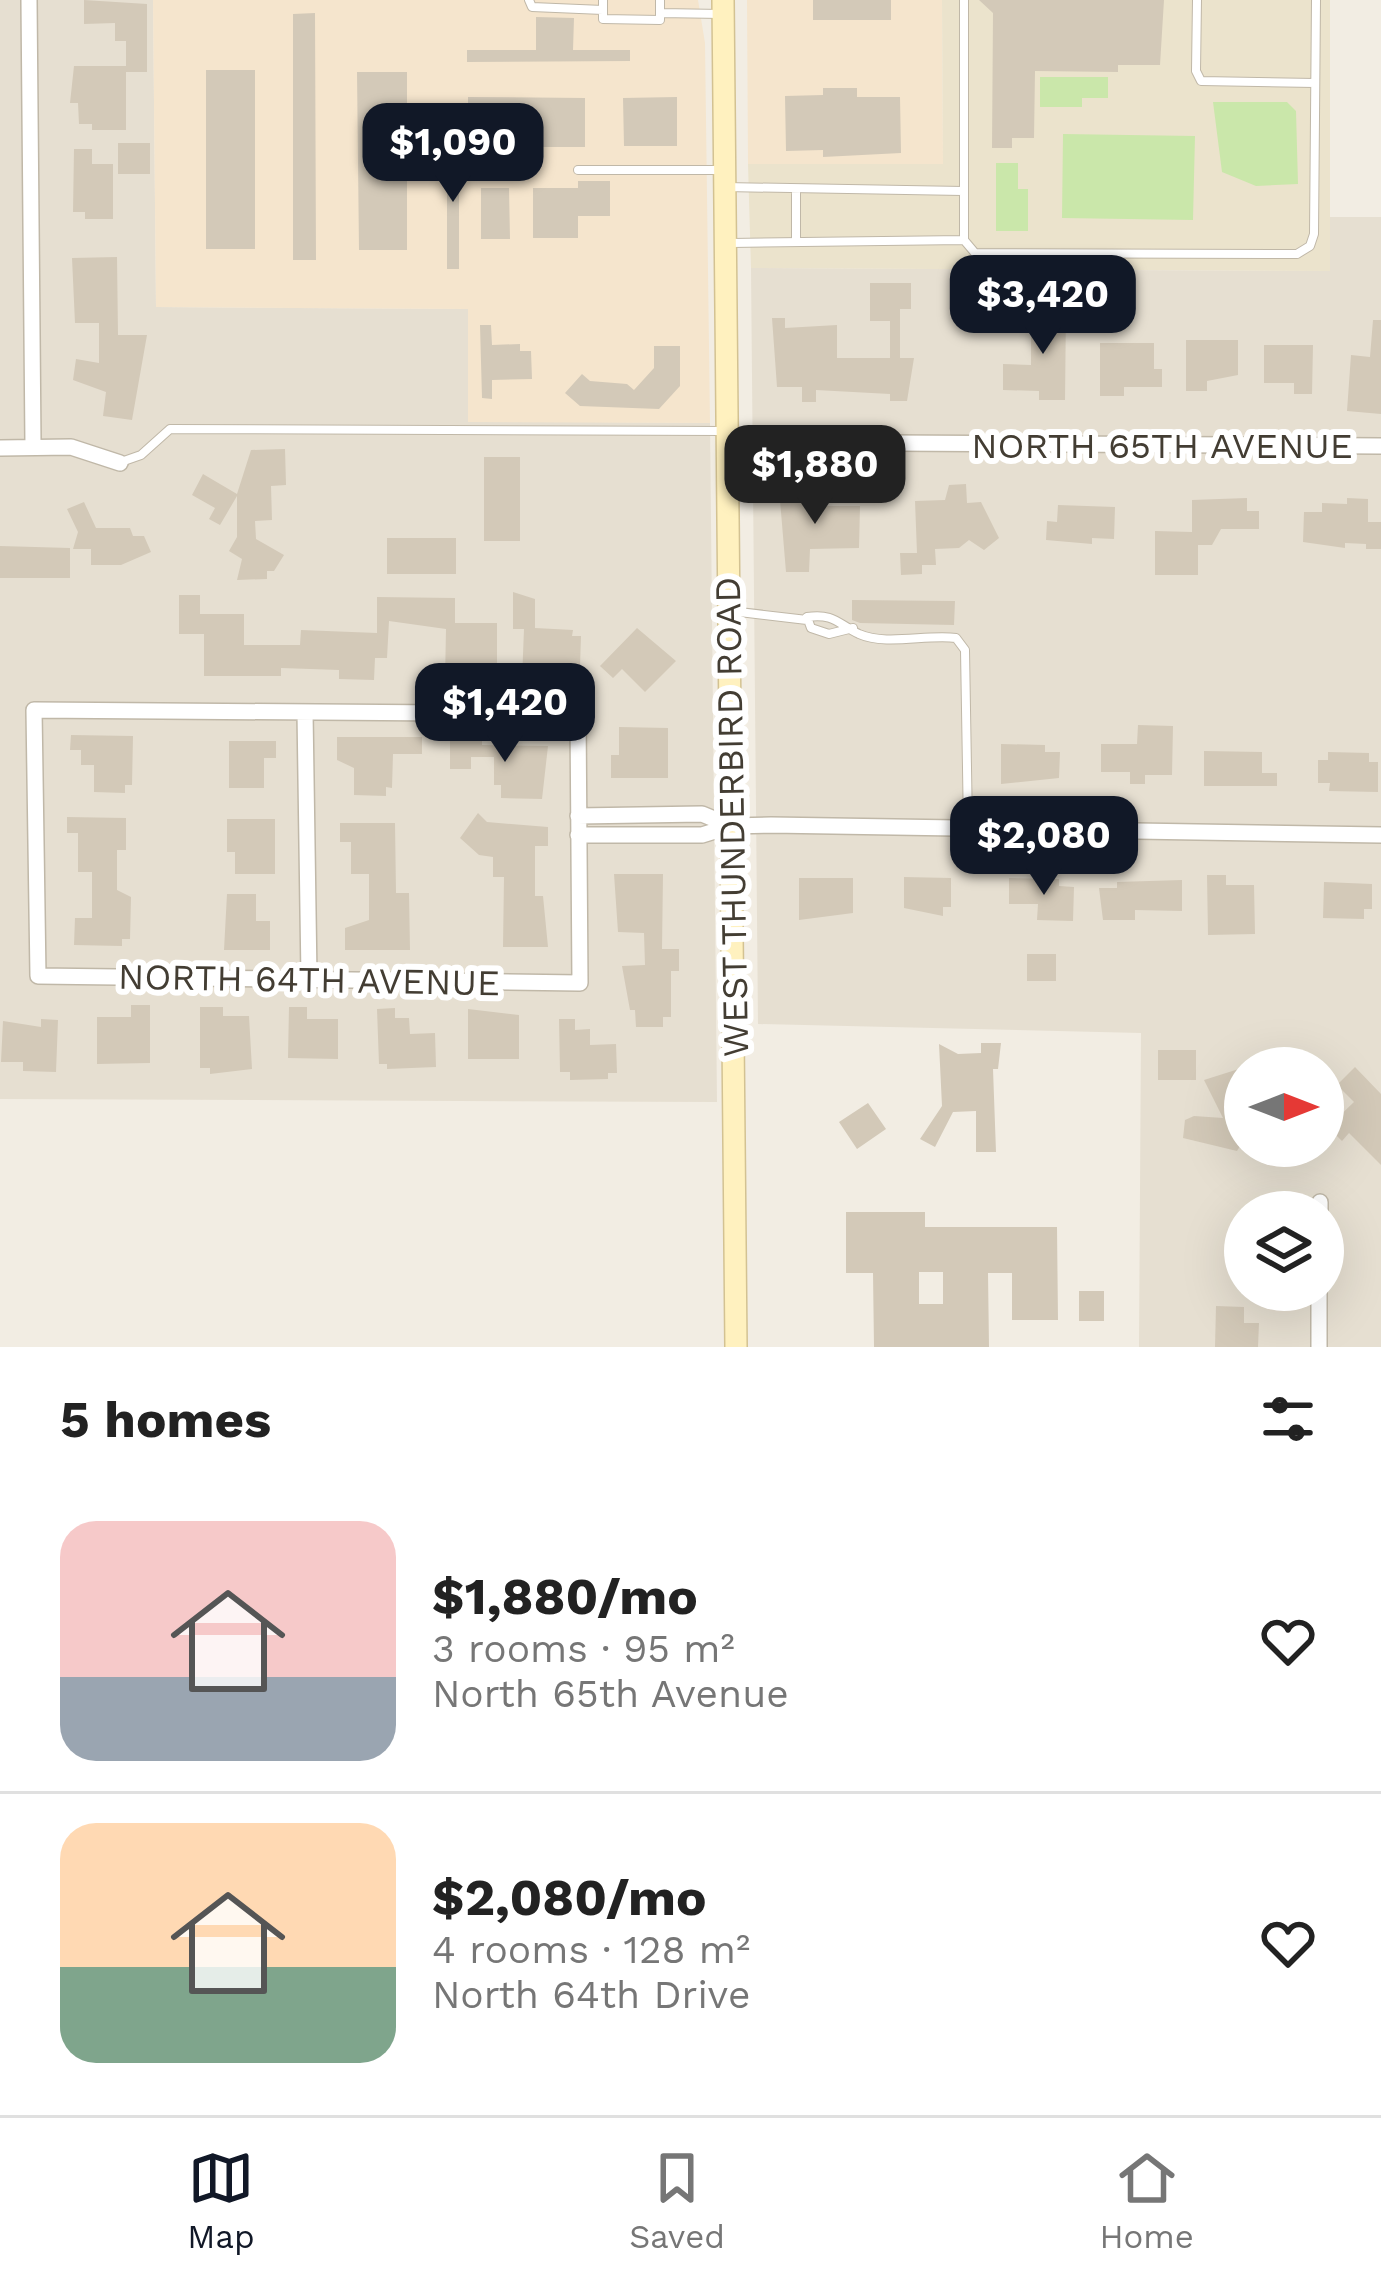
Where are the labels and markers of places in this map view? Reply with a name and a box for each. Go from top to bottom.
pin: $1,090 [355,103,551,205]
pin: $3,420 [945,255,1141,357]
pin: $1,880 [717,425,913,527]
pin: $1,420 [407,663,603,765]
pin: $2,080 [946,796,1142,898]

